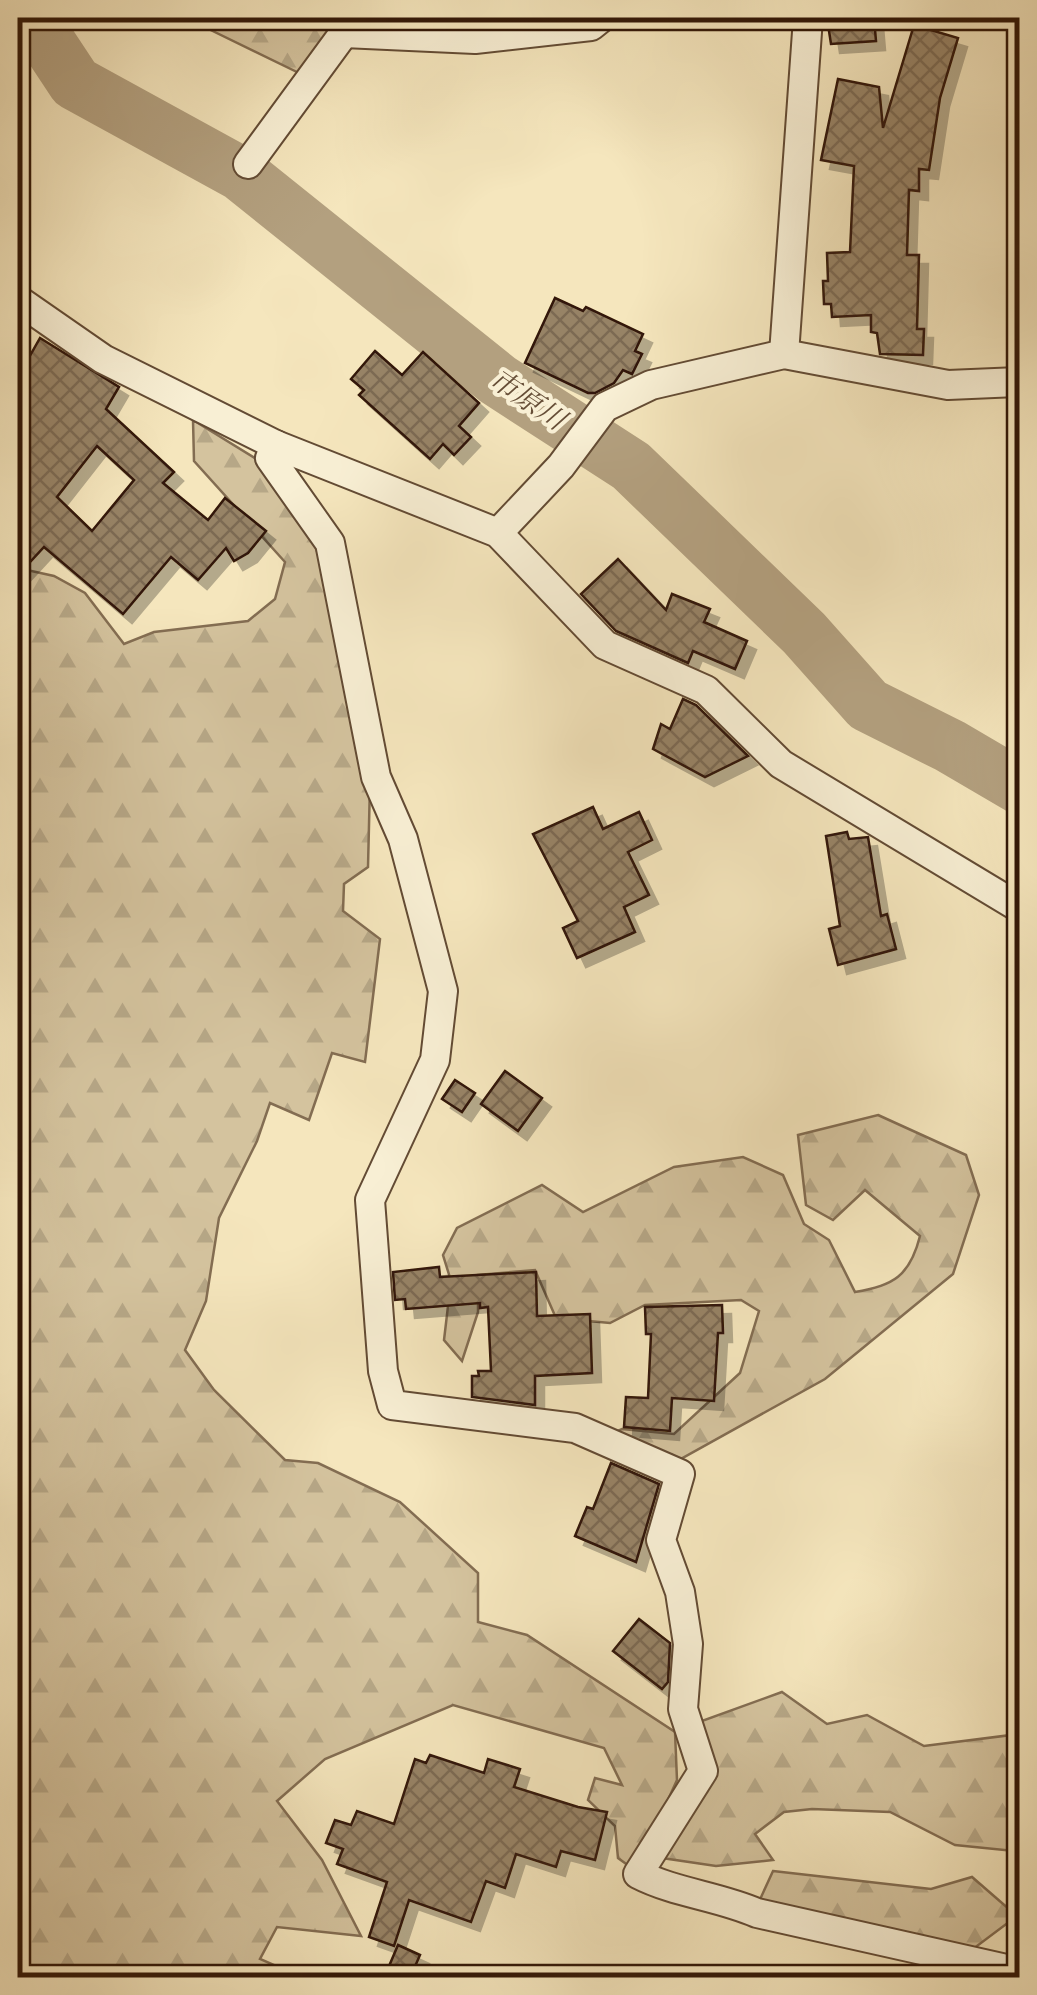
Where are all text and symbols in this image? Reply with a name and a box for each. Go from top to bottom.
water label: 市原川 [484,361,575,438]

